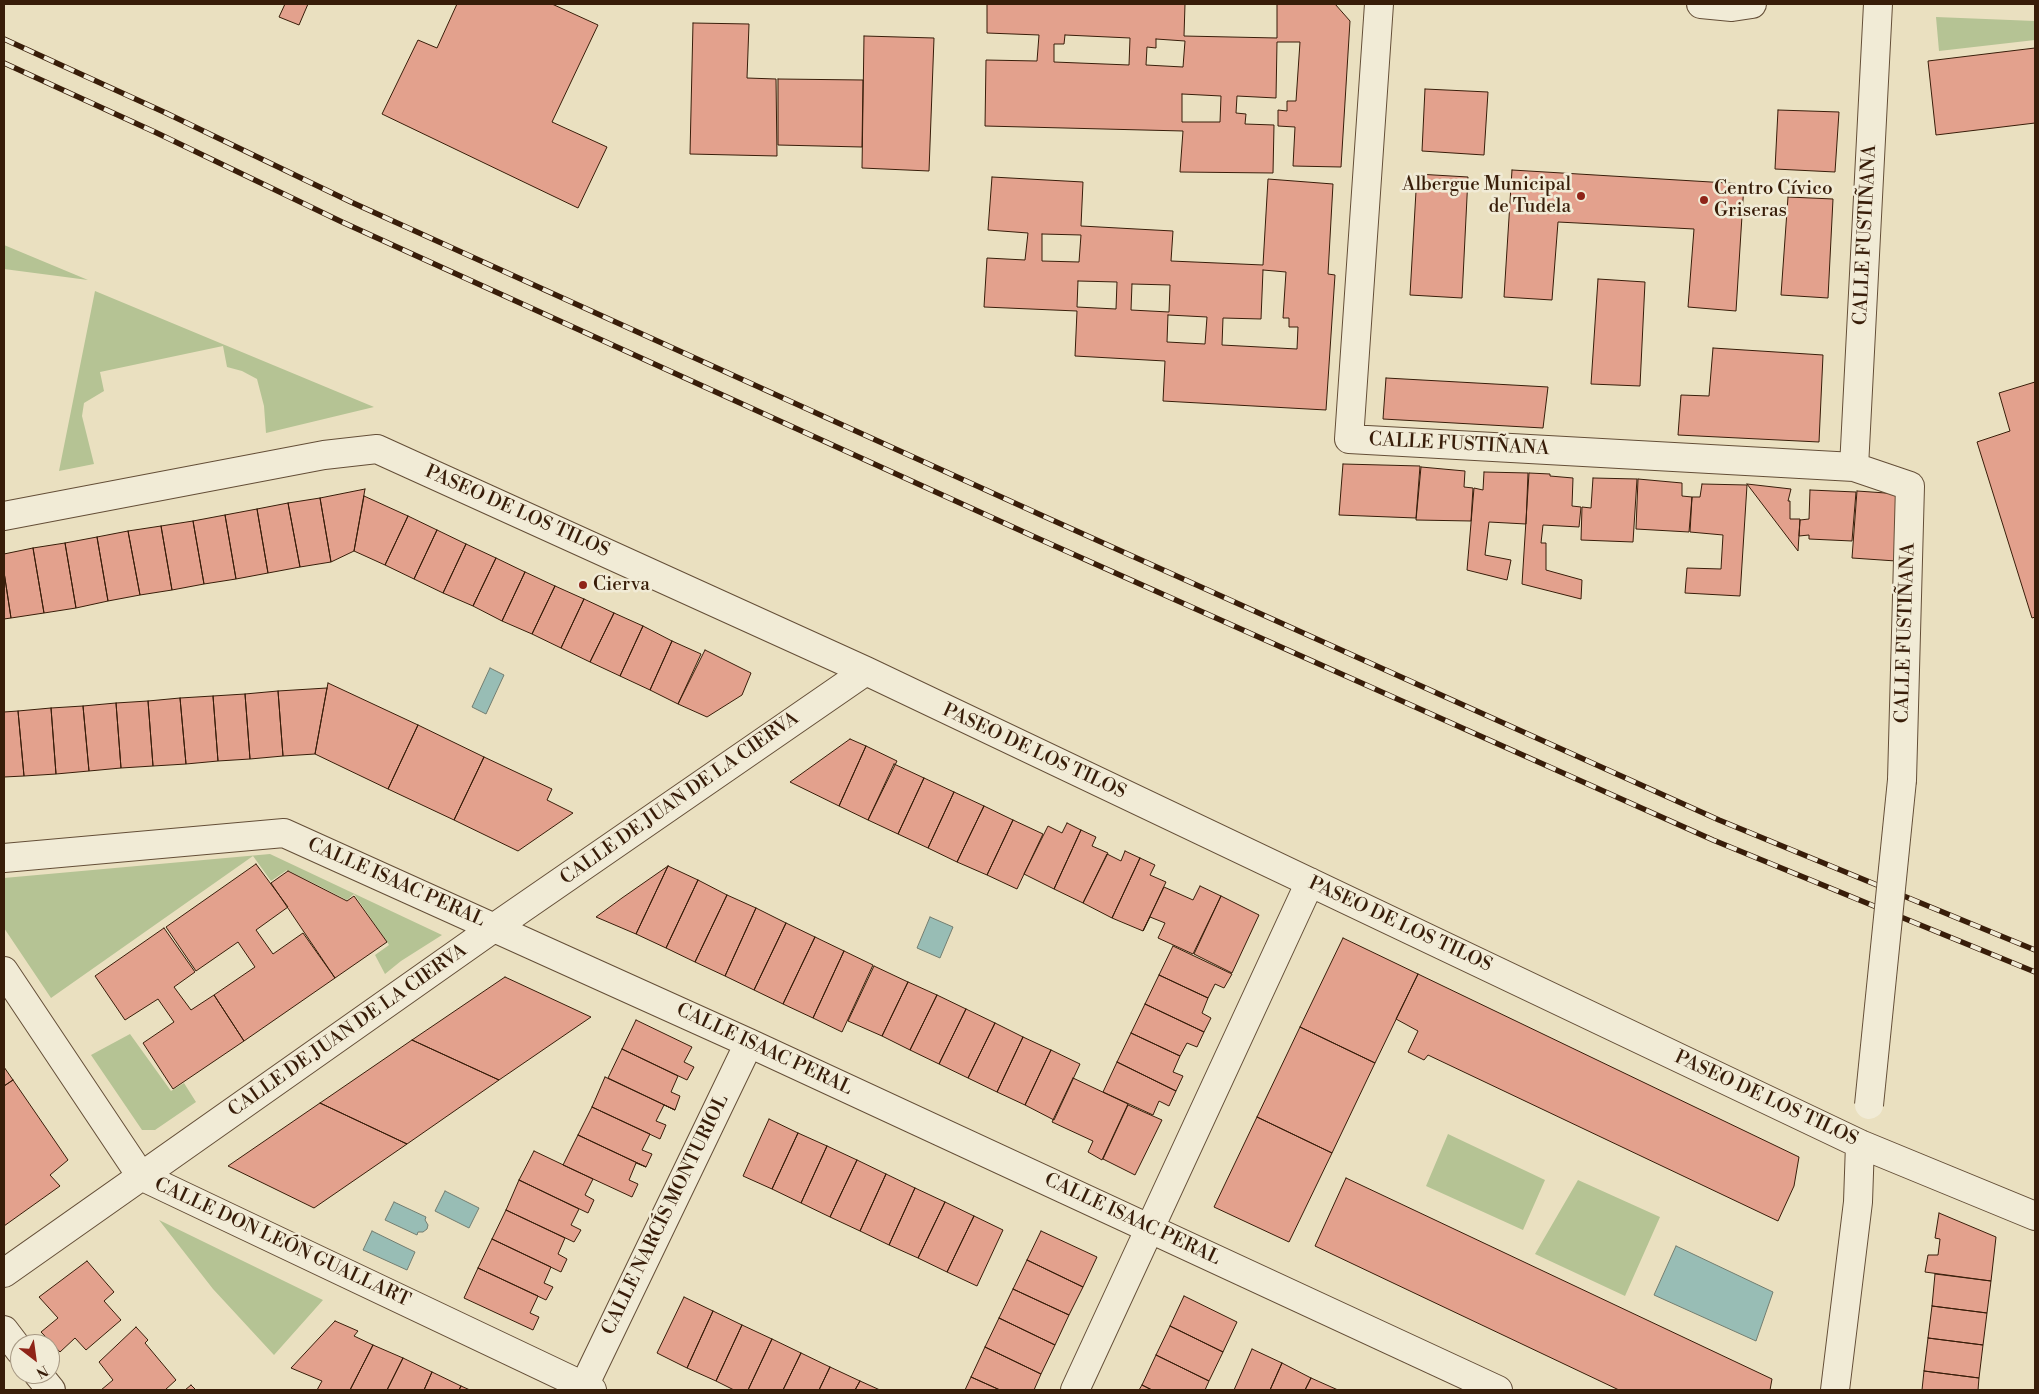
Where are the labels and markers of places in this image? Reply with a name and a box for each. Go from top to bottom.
place label: Albergue Municipal de Tudela [1402,174,1571,218]
place label: Centro Cívico Griseras [1714,178,1833,222]
marker: Albergue Municipal de Tudela [1575,190,1587,202]
marker: Centro Cívico Griseras [1698,194,1710,206]
place label: Cierva [593,574,650,596]
marker: Cierva [577,579,589,591]

